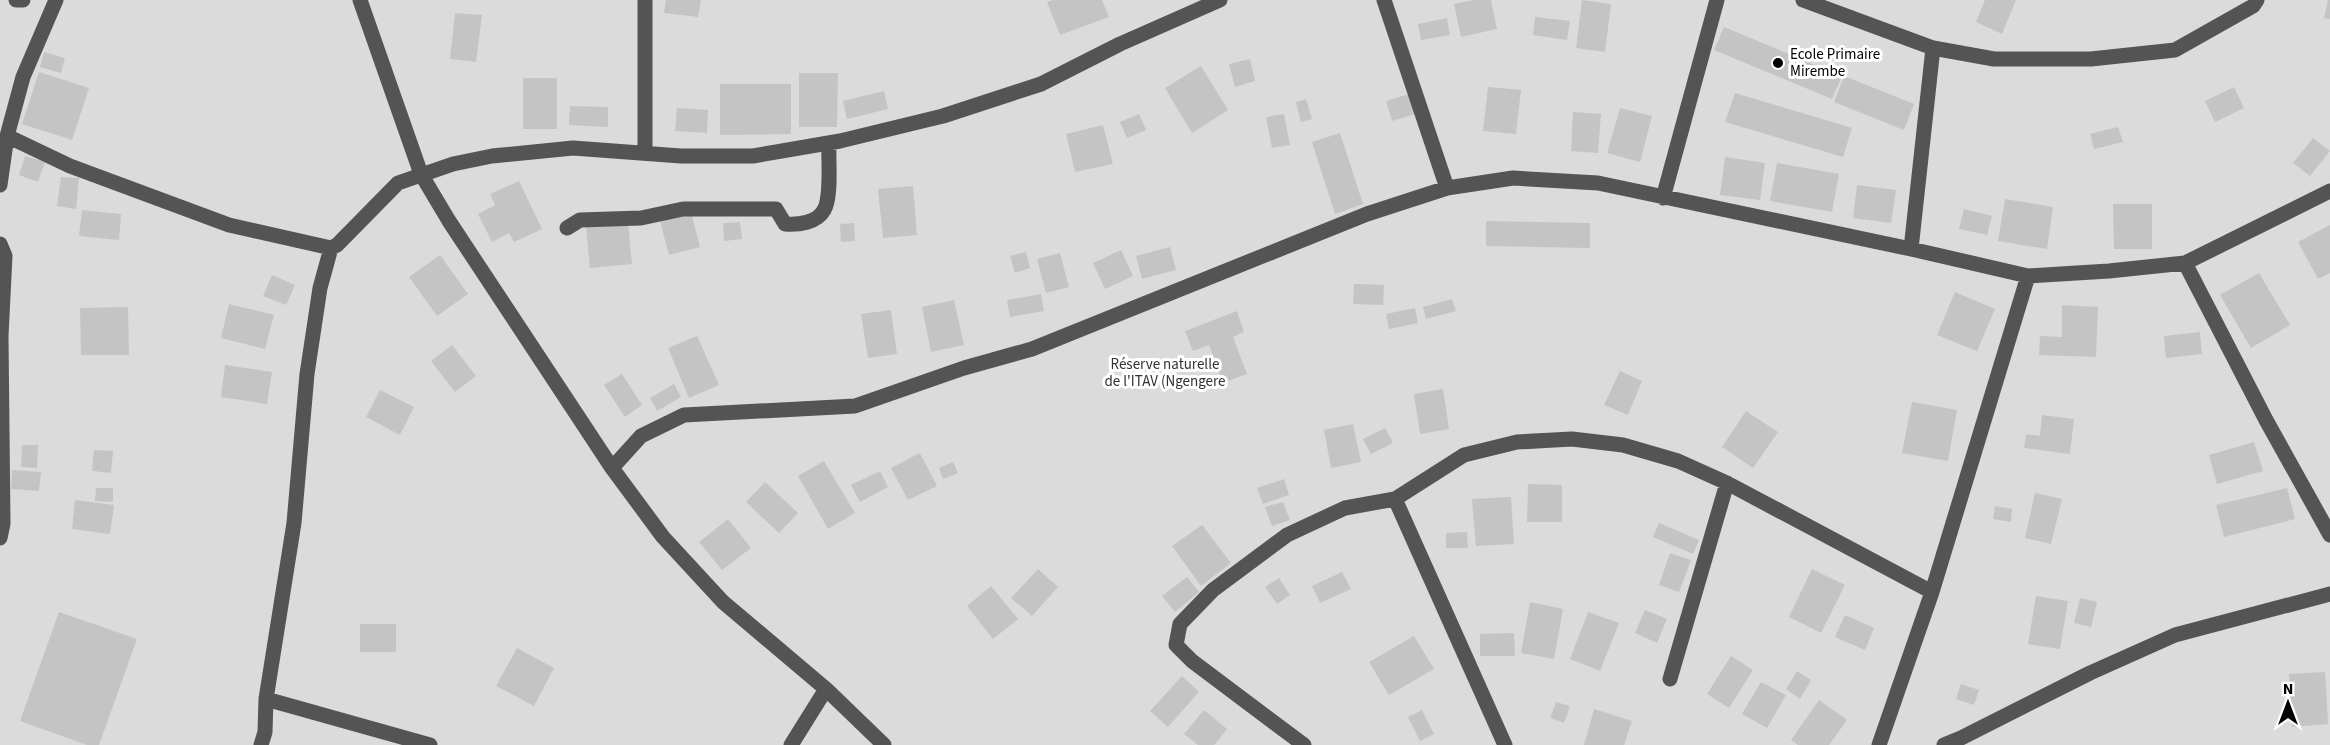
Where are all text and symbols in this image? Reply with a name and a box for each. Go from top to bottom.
place label: Ecole Primaire Mirembe [1790,44,1880,82]
marker: Ecole Primaire Mirembe [1771,56,1785,70]
park label: Réserve naturelle de l'ITAV (Ngengere [1105,354,1225,392]
north arrow [2258,673,2318,733]
text: N [2283,678,2293,700]

